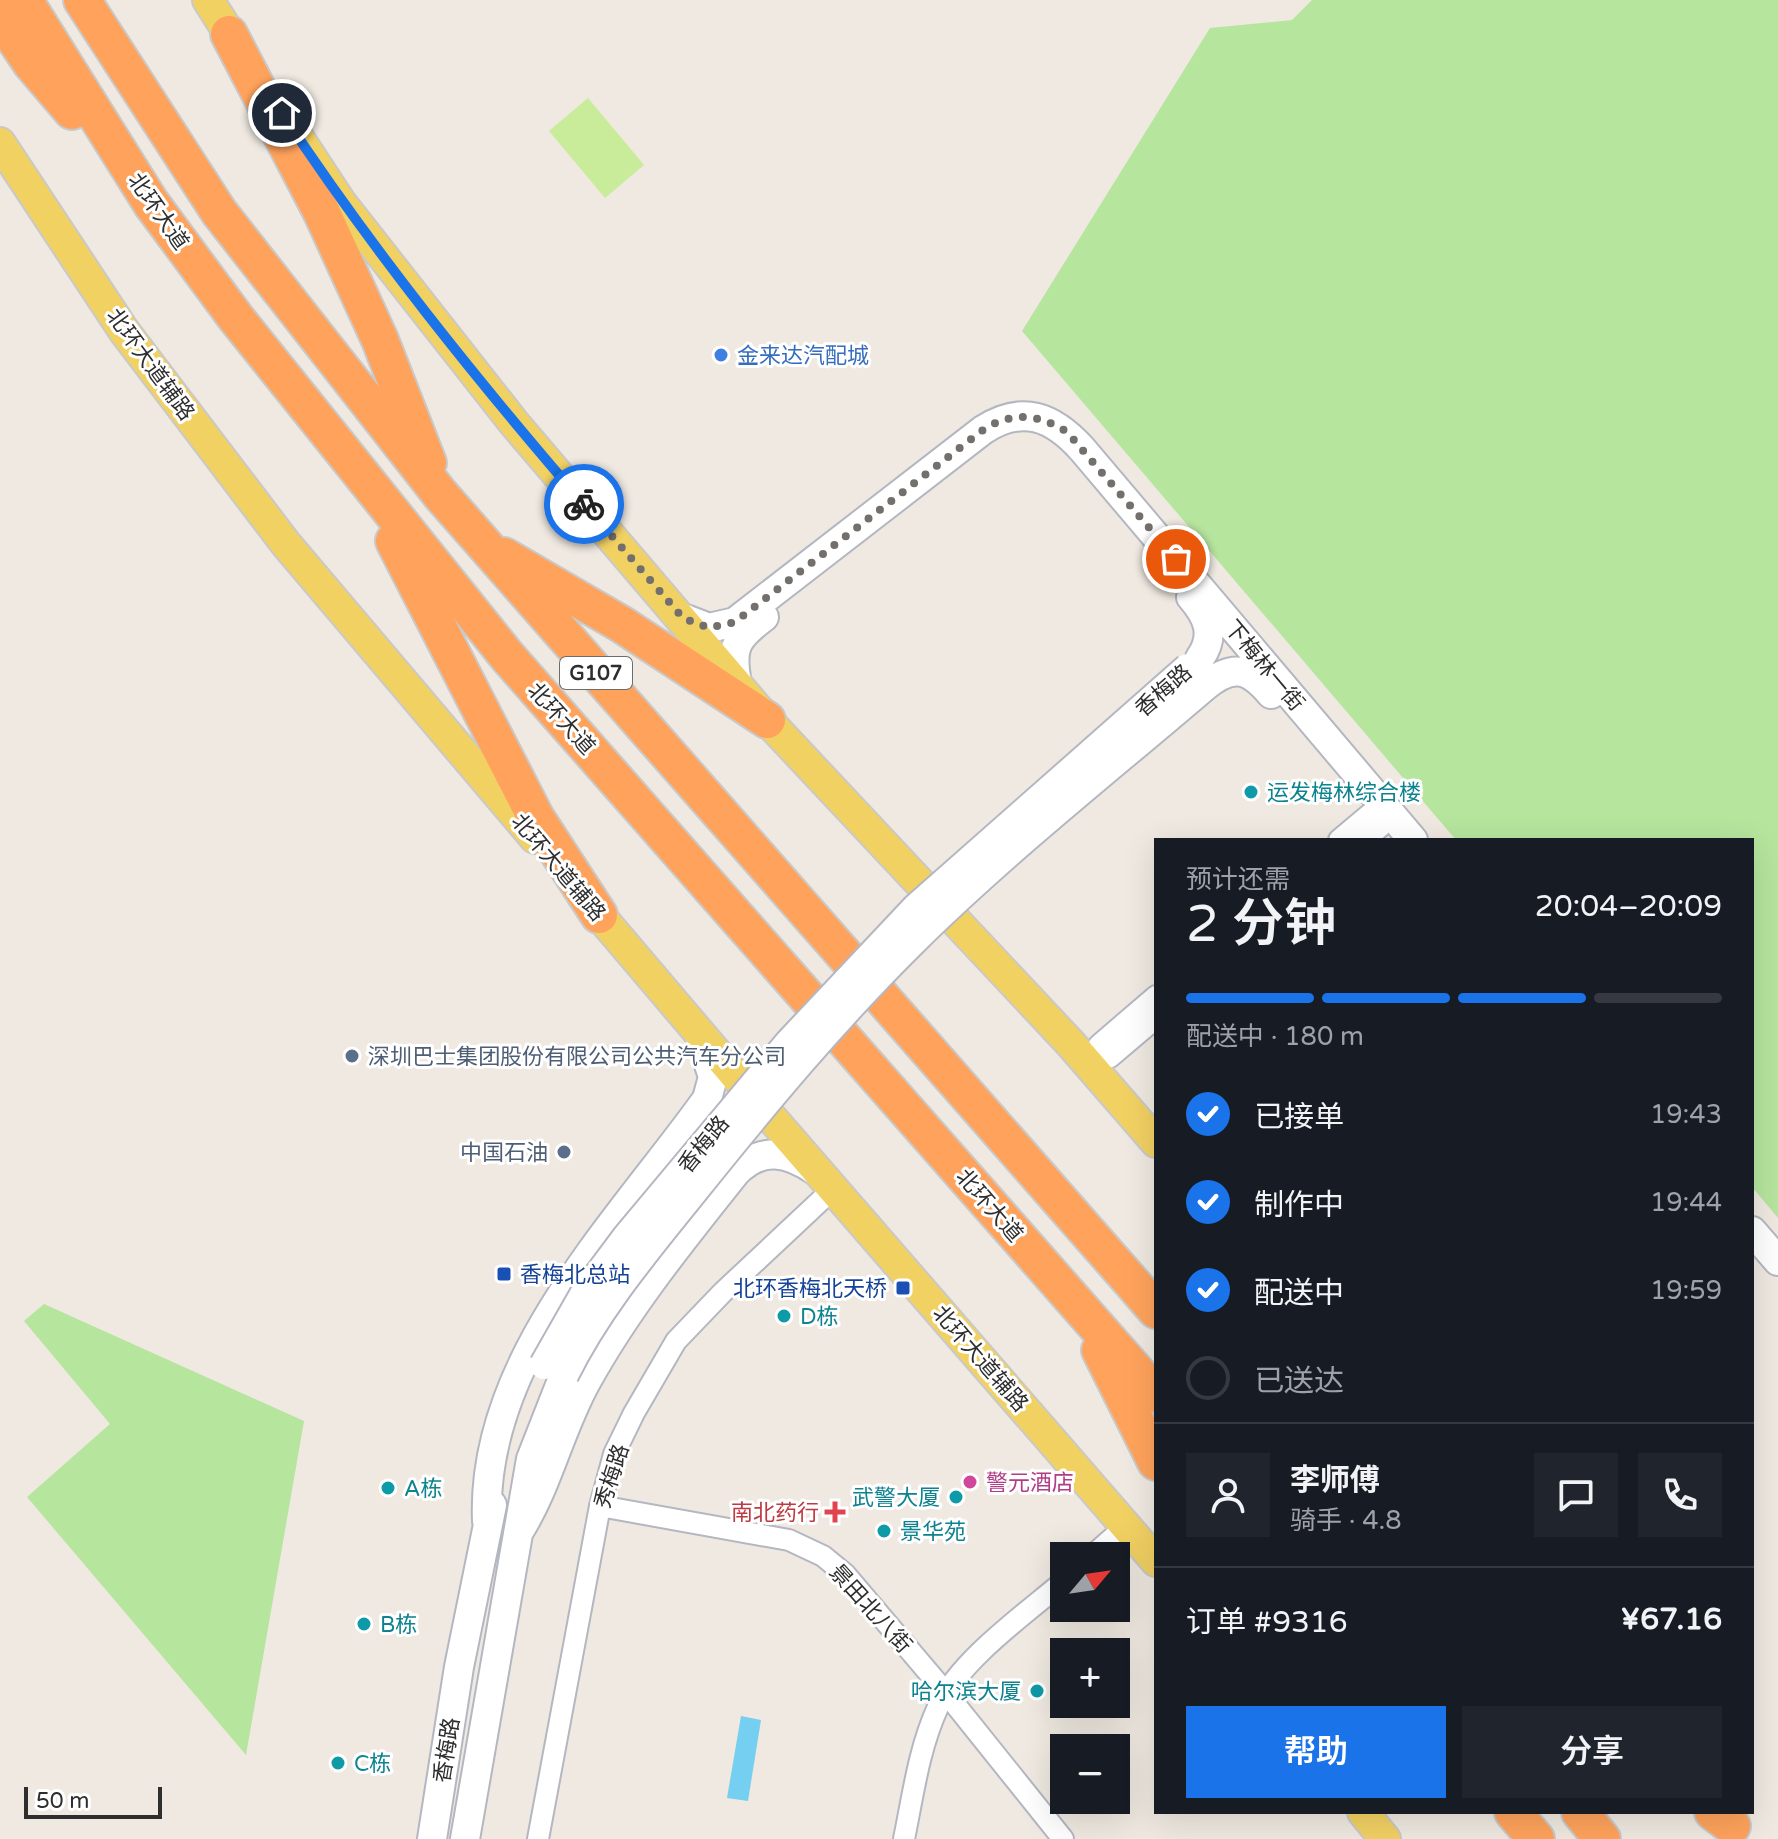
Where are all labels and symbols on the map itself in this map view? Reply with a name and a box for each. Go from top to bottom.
pin [248,79,316,147]
street label: 北环大道 [122,168,194,255]
street label: 北环大道辅路 [101,304,200,426]
place label: 金来达汽配城 [737,343,869,369]
marker: 金来达汽配城 [712,346,730,364]
courier [544,464,624,544]
pin [1142,525,1210,593]
street label: 下梅林一街 [1219,615,1310,716]
road number: G107 [560,657,632,689]
street label: 香梅路 [1130,659,1197,722]
street label: 北环大道 [522,677,600,760]
place label: 运发梅林综合楼 [1267,780,1421,806]
marker: 运发梅林综合楼 [1242,783,1260,801]
street label: 北环大道辅路 [506,809,611,927]
place label: 深圳巴士集团股份有限公司公共汽车分公司 [368,1044,786,1070]
marker: 深圳巴士集团股份有限公司公共汽车分公司 [343,1047,361,1065]
street label: 香梅路 [673,1111,735,1178]
place label: 中国石油 [460,1140,548,1166]
marker: 中国石油 [555,1143,573,1161]
street label: 北环大道 [951,1164,1028,1247]
place label: 香梅北总站 [520,1262,630,1288]
marker: 香梅北总站 [495,1265,513,1283]
place label: 北环香梅北天桥 [733,1276,887,1302]
marker: 北环香梅北天桥 [894,1279,912,1297]
street label: 北环大道辅路 [927,1300,1033,1417]
place label: D栋 [800,1304,839,1330]
marker: D栋 [775,1307,793,1325]
street label: 秀梅路 [589,1441,635,1512]
place label: 警元酒店 [986,1470,1074,1496]
marker: 警元酒店 [961,1473,979,1491]
place label: A栋 [404,1476,442,1502]
marker: A栋 [379,1479,397,1497]
place label: 武警大厦 [852,1485,940,1511]
marker: 武警大厦 [947,1488,965,1506]
place label: 南北药行 [731,1500,819,1526]
marker: 南北药行 [826,1503,844,1521]
place label: 景华苑 [900,1519,966,1545]
marker: 景华苑 [875,1522,893,1540]
north arrow [1050,1542,1130,1622]
street label: 景田北八街 [824,1559,917,1658]
place label: B栋 [380,1612,417,1638]
marker: B栋 [355,1615,373,1633]
place label: 哈尔滨大厦 [911,1679,1021,1705]
marker: 哈尔滨大厦 [1028,1682,1046,1700]
street label: 香梅路 [429,1716,465,1785]
place label: C栋 [354,1751,391,1777]
marker: C栋 [329,1754,347,1772]
scale bar [24,1783,162,1819]

